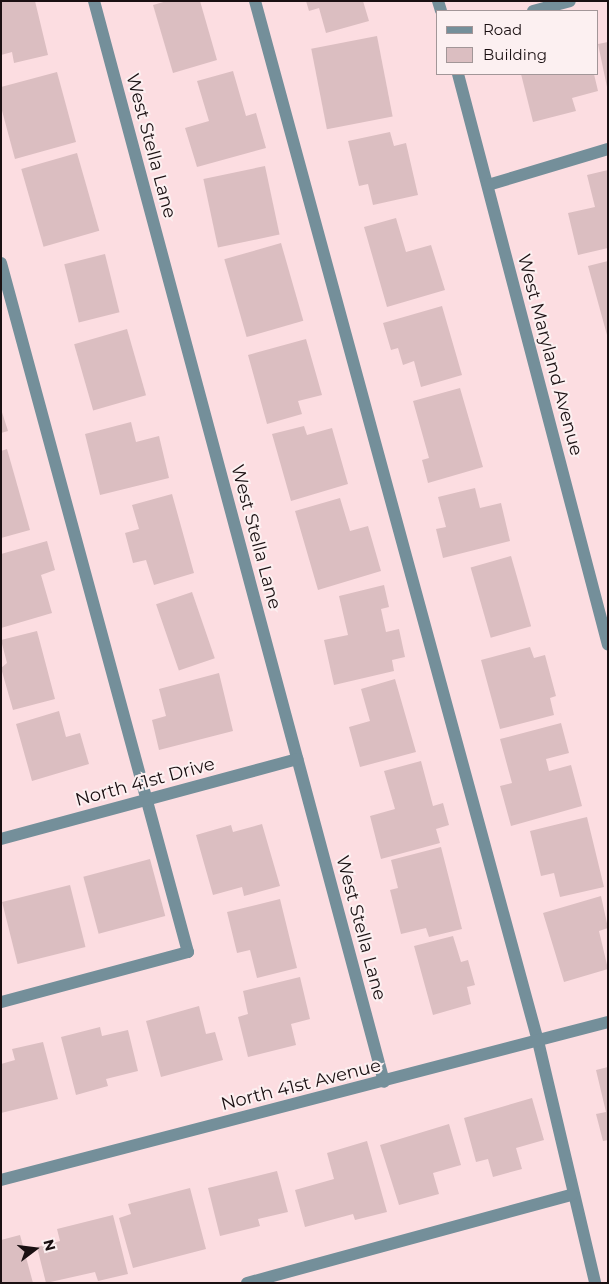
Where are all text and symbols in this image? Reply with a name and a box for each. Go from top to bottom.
legend [436,10,599,75]
text: Road [483,20,522,39]
text: Building [483,45,547,64]
street label: West Stella Lane [121,71,181,221]
street label: West Maryland Avenue [513,252,587,458]
street label: West Stella Lane [226,462,286,612]
street label: North 41st Drive [73,753,217,811]
street label: West Stella Lane [331,853,391,1003]
street label: North 41st Avenue [219,1055,383,1115]
north arrow [10,1224,60,1274]
text: N [39,1237,60,1253]

